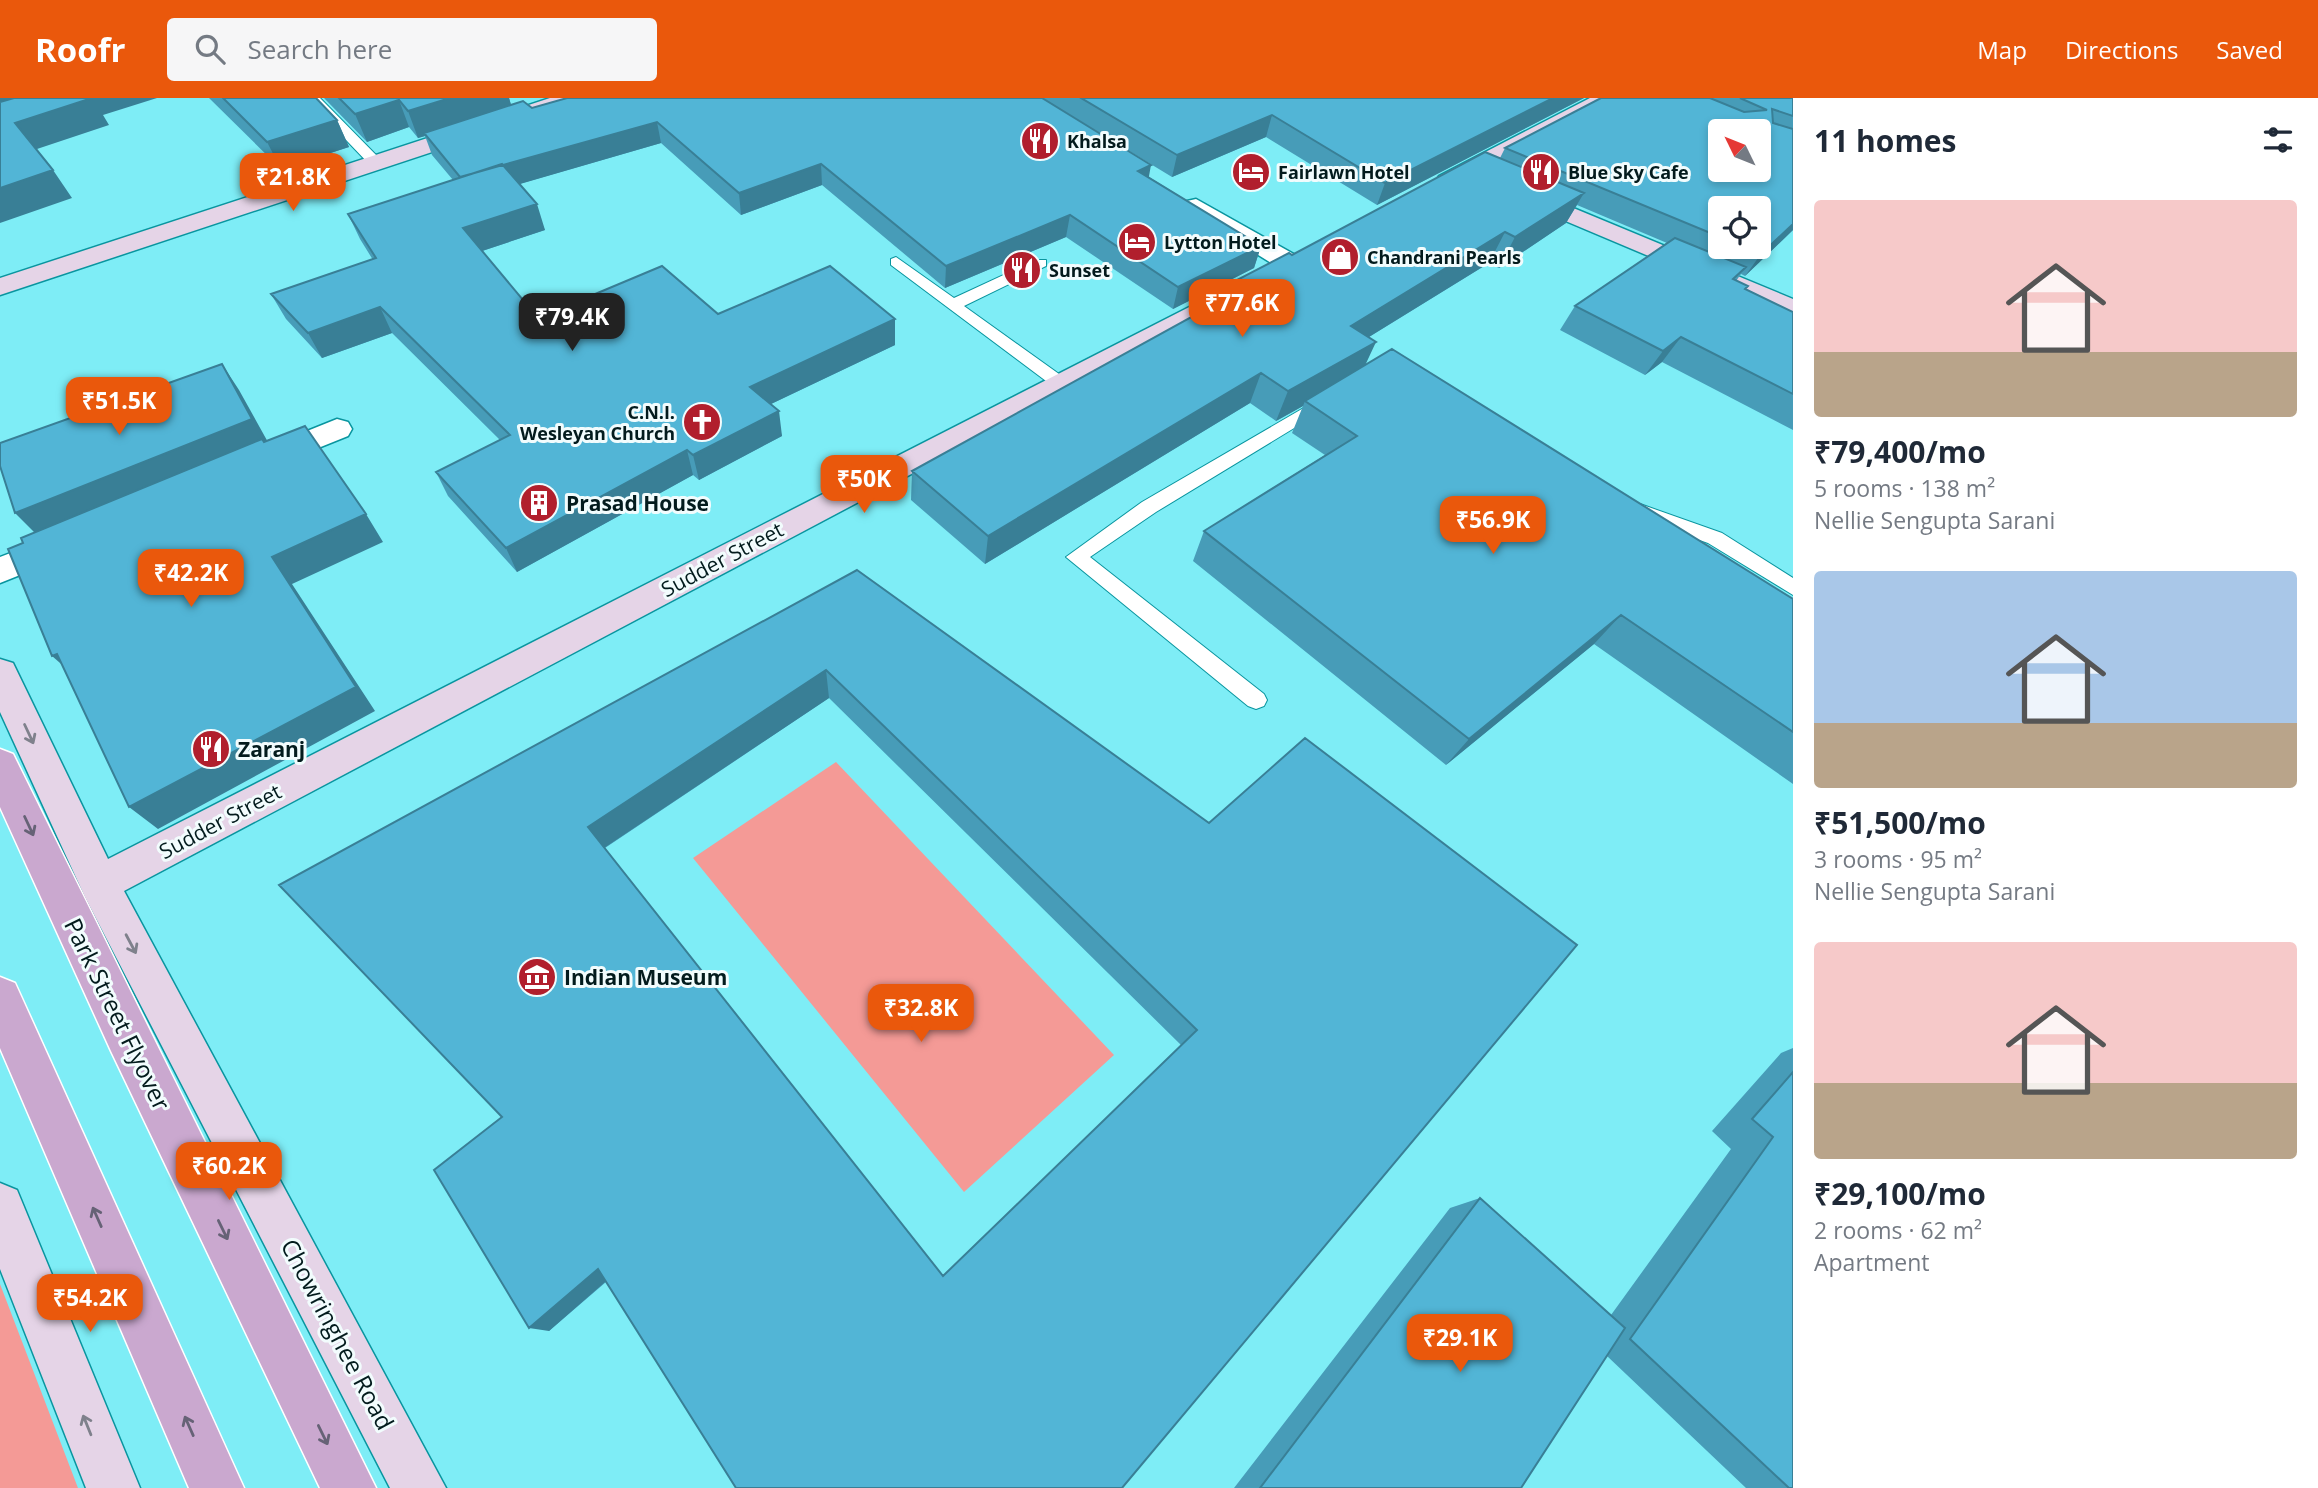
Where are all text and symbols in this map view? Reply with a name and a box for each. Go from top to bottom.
search box [167,18,657,81]
text: Roofr [35,27,125,72]
icon: search [191,30,229,68]
text: Search here [247,31,392,67]
text: Map [1977,33,2027,66]
text: Directions [2065,33,2178,66]
text: Saved [2216,33,2283,66]
north arrow [1708,119,1771,182]
map controls [1708,119,1771,259]
restaurant icon: Khalsa [1019,120,1061,162]
text: 11 homes [1814,120,1957,161]
icon: filters [2259,121,2297,159]
place label: Khalsa [1067,129,1127,153]
hotel icon: Fairlawn Hotel [1230,151,1272,193]
restaurant icon: Blue Sky Cafe [1520,151,1562,193]
pin: ₹21.8K [236,153,350,213]
text: ₹21.8K [256,160,330,192]
place label: Fairlawn Hotel [1278,160,1410,184]
place label: Blue Sky Cafe [1568,160,1689,184]
button: locate [1708,196,1771,259]
hotel icon: Lytton Hotel [1116,221,1158,263]
place label: Lytton Hotel [1164,230,1277,254]
shop icon: Chandrani Pearls [1319,236,1361,278]
place label: Chandrani Pearls [1367,245,1521,269]
icon: home [1993,245,2119,371]
restaurant icon: Sunset [1001,249,1043,291]
place label: Sunset [1049,258,1110,282]
pin: ₹77.6K [1185,280,1299,339]
text: ₹77.6K [1205,286,1279,318]
pin: ₹79.4K [515,294,629,353]
text: ₹79.4K [535,300,609,332]
pin: ₹51.5K [62,378,176,437]
text: ₹51.5K [82,384,156,416]
place label: C.N.I. Wesleyan Church [520,400,675,445]
church icon: C.N.I. Wesleyan Church [681,401,723,443]
text: ₹79,400/mo [1814,431,1986,472]
pin: ₹50K [823,456,905,515]
text: ₹50K [837,462,891,494]
text: 5 rooms · 138 m² [1814,472,1995,504]
building icon: Prasad House [518,482,560,524]
place label: Prasad House [566,489,709,517]
pin: ₹56.9K [1436,496,1550,556]
text: ₹56.9K [1456,503,1530,535]
text: Nellie Sengupta Sarani [1814,504,2055,536]
street label: Sudder Street [656,515,788,603]
pin: ₹42.2K [134,550,248,609]
text: ₹42.2K [154,556,228,588]
icon: home [1993,616,2119,742]
one-way arrow [23,723,36,744]
restaurant icon: Zaranj [190,728,232,770]
place label: Zaranj [238,735,305,763]
street label: Sudder Street [154,777,286,865]
text: ₹51,500/mo [1814,802,1986,843]
one-way arrow [23,815,36,836]
text: 3 rooms · 95 m² [1814,843,1982,875]
text: Nellie Sengupta Sarani [1814,875,2055,907]
street label: Park Street Flyover [57,912,179,1116]
one-way arrow [124,933,138,954]
museum icon: Indian Museum [516,956,558,998]
place label: Indian Museum [564,963,727,991]
pin: ₹32.8K [864,984,978,1044]
icon: home [1993,987,2119,1113]
text: ₹32.8K [884,991,958,1023]
pin: ₹60.2K [172,1142,286,1202]
text: ₹60.2K [192,1149,266,1181]
text: ₹29,100/mo [1814,1173,1986,1214]
one-way arrow [90,1207,103,1229]
text: 2 rooms · 62 m² [1814,1214,1982,1246]
one-way arrow [216,1219,230,1240]
street label: Chowringhee Road [274,1233,402,1435]
text: Apartment [1814,1246,1930,1278]
pin: ₹54.2K [33,1274,147,1334]
text: ₹54.2K [53,1281,127,1313]
pin: ₹29.1K [1403,1314,1517,1374]
text: ₹29.1K [1423,1321,1497,1353]
one-way arrow [80,1414,93,1436]
one-way arrow [182,1415,195,1437]
one-way arrow [317,1424,330,1445]

